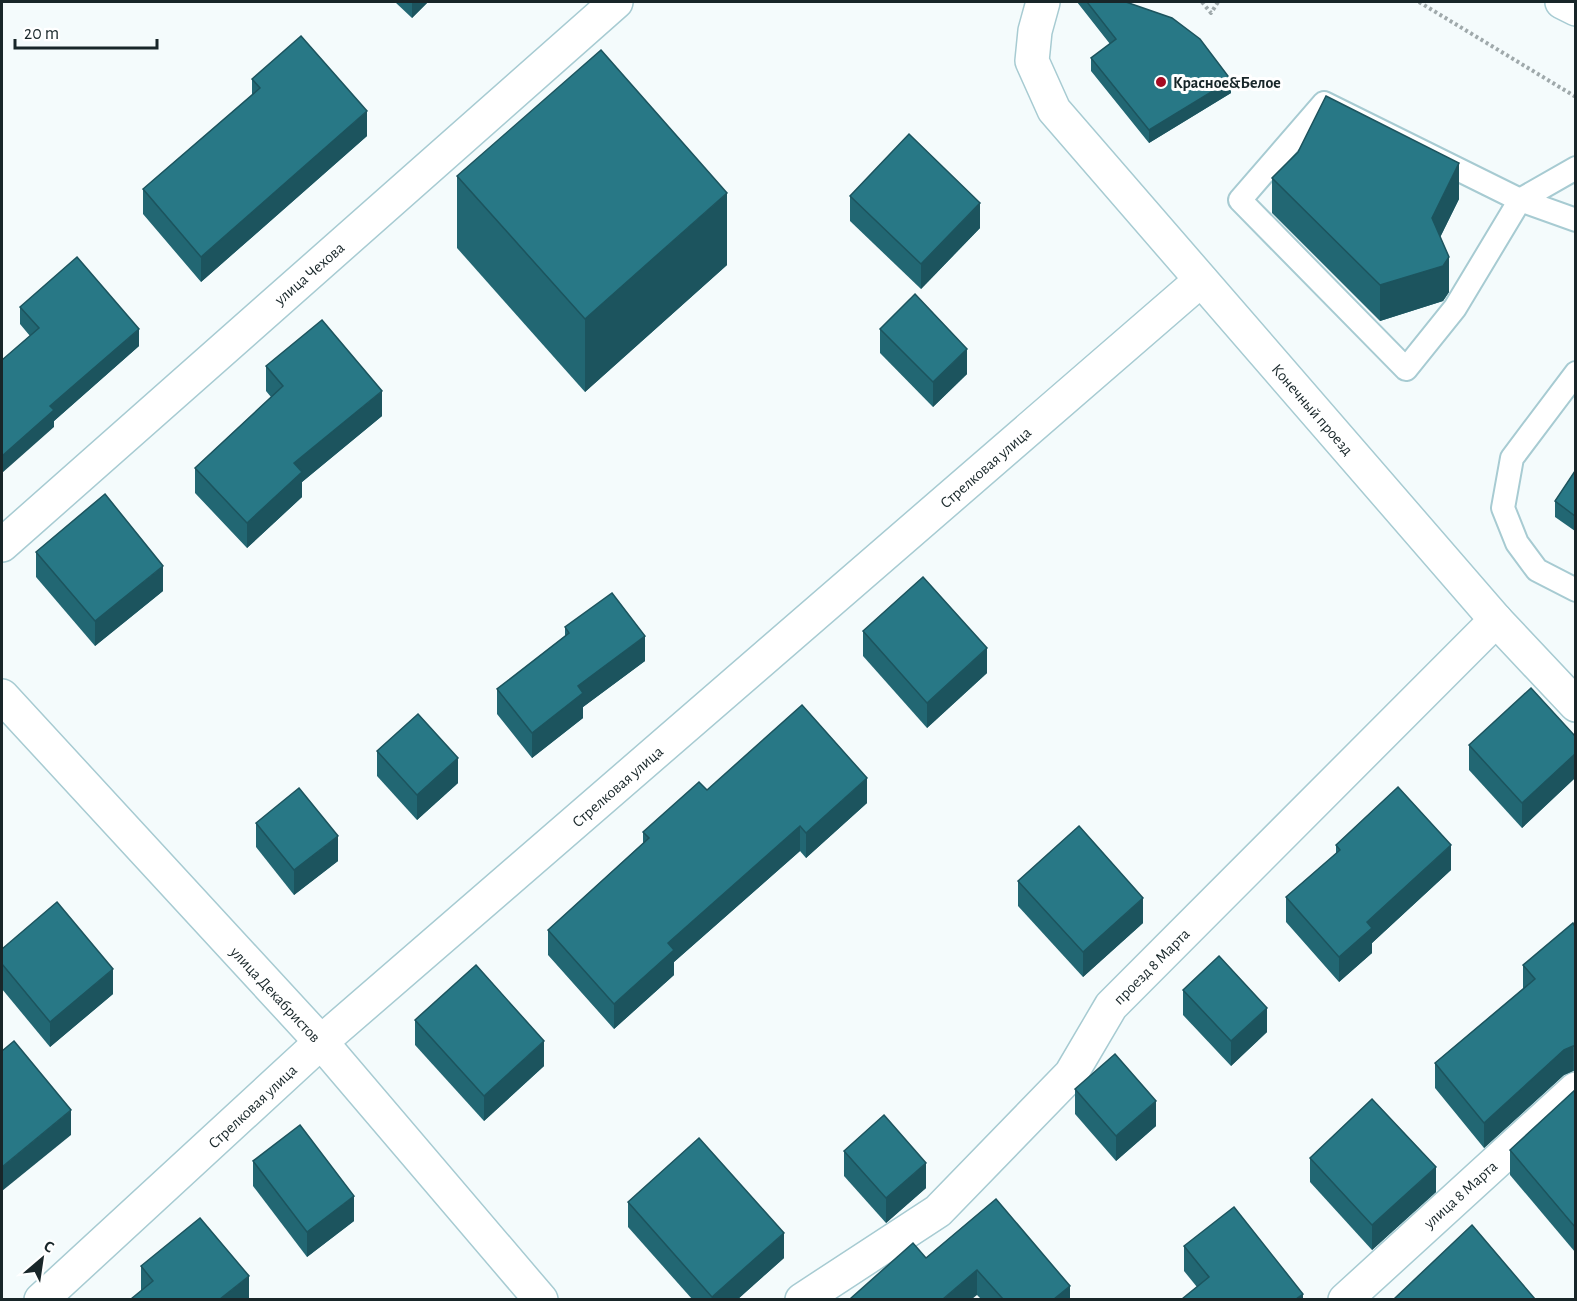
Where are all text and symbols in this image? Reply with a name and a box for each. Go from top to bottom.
scale bar [15,12,158,50]
text: 20 m [24,25,59,43]
marker: Красное&Белое [1154,75,1168,89]
place label: Красное&Белое [1173,75,1281,91]
street label: улица Чехова [271,239,348,310]
street label: Конечный проезд [1269,361,1356,458]
street label: Стрелковая улица [937,424,1035,512]
street label: Стрелковая улица [569,743,667,831]
street label: проезд 8 Марта [1111,926,1193,1008]
street label: улица Декабристов [226,943,323,1046]
street label: Стрелковая улица [205,1062,301,1152]
street label: улица 8 Марта [1420,1158,1501,1233]
north arrow [12,1229,72,1289]
text: С [41,1238,57,1256]

